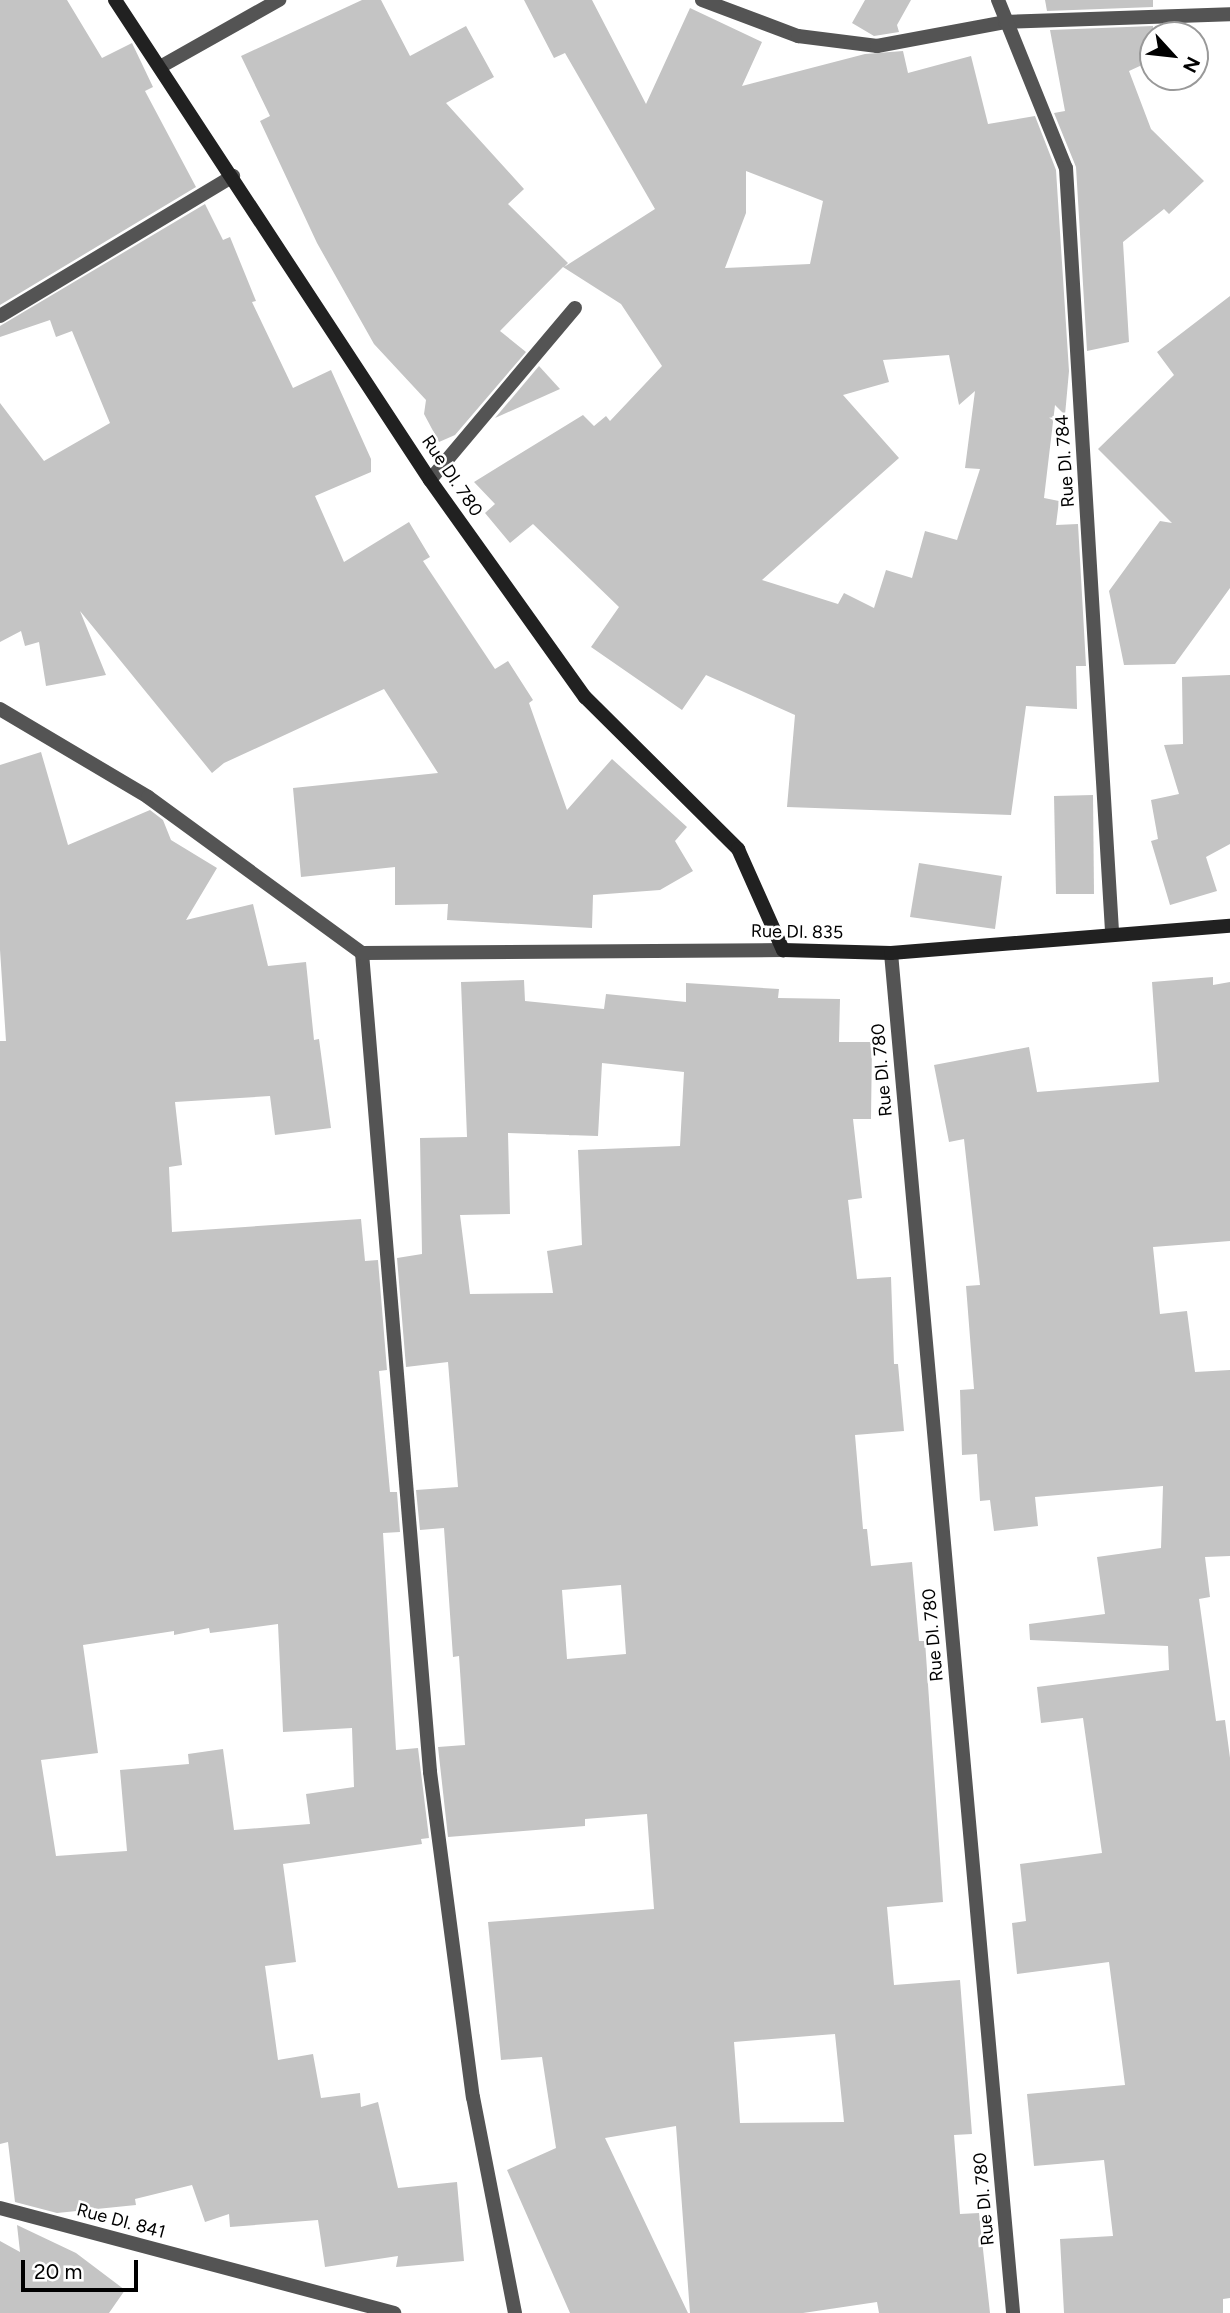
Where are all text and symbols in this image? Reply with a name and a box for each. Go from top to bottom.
north arrow [1139,21,1209,91]
text: N [1178,53,1205,77]
street label: Rue DI. 784 [1051,414,1079,508]
street label: Rue DI. 780 [417,431,487,521]
street label: Rue DI. 835 [751,920,843,944]
street label: Rue DI. 780 [867,1023,897,1117]
street label: Rue DI. 780 [918,1588,948,1682]
street label: Rue DI. 780 [969,2152,999,2246]
street label: Rue DI. 841 [74,2199,168,2243]
scale bar [24,2246,142,2290]
text: 20 m [34,2259,82,2284]

